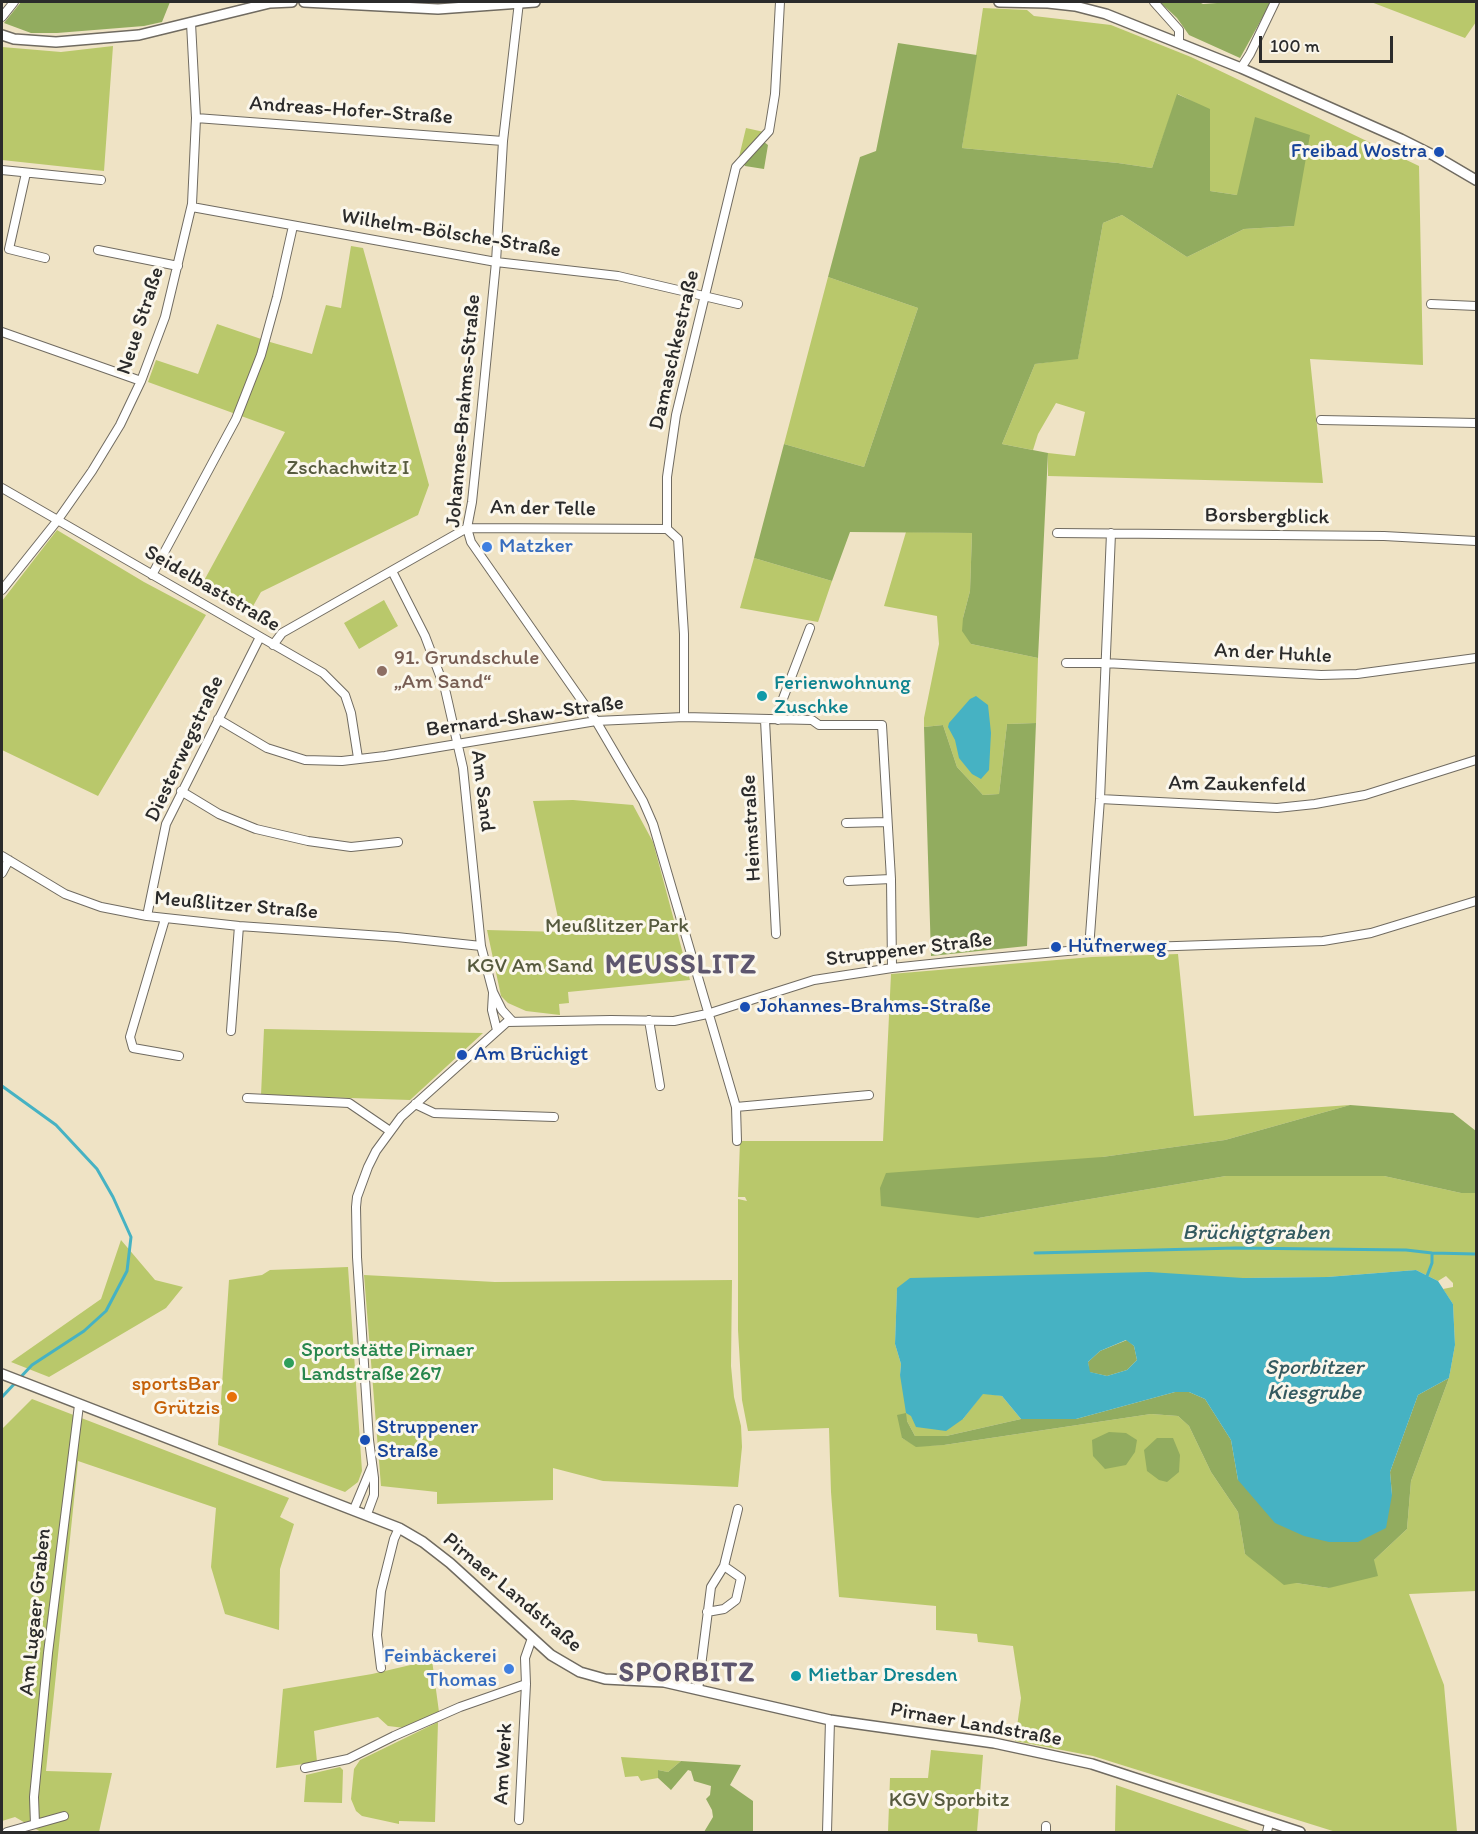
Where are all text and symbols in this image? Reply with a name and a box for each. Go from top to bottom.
scale bar [1262,24,1396,62]
text: 100 m [1270,35,1320,57]
street label: Andreas-Hofer-Straße [248,91,454,131]
place label: Freibad Wostra [1291,139,1427,165]
marker: Freibad Wostra [1432,145,1446,159]
street label: Wilhelm-Bölsche-Straße [339,204,563,264]
street label: Neue Straße [112,264,170,378]
street label: Damaschkestraße [644,268,706,432]
street label: Johannes-Brahms-Straße [441,293,487,529]
park label: Zschachwitz I [286,456,410,482]
street label: An der Telle [490,495,596,523]
street label: Borsbergblick [1204,503,1330,531]
place label: Matzker [499,534,573,560]
street label: Seidelbaststraße [140,540,284,638]
marker: Matzker [480,540,494,554]
street label: An der Huhle [1214,638,1332,670]
place label: 91. Grundschule „Am Sand“ [394,646,539,696]
marker: 91. Grundschule „Am Sand“ [375,664,389,678]
place label: Ferienwohnung Zuschke [774,671,911,721]
street label: Diesterwegstraße [140,672,230,826]
marker: Ferienwohnung Zuschke [755,689,769,703]
street label: Bernard-Shaw-Straße [425,691,625,743]
street label: Am Sand [465,749,499,833]
street label: Am Zaukenfeld [1168,771,1306,799]
street label: Heimstraße [737,774,767,882]
street label: Meußlitzer Straße [153,886,319,926]
park label: Meußlitzer Park [545,914,689,940]
street label: Struppener Straße [824,927,994,973]
place label: Hüfnerweg [1068,934,1167,960]
marker: Hüfnerweg [1049,940,1063,954]
district label: MEUSSLITZ [605,950,757,982]
park label: KGV Am Sand [467,954,593,980]
place label: Johannes-Brahms-Straße [757,994,991,1020]
marker: Johannes-Brahms-Straße [738,1000,752,1014]
place label: Am Brüchigt [474,1042,588,1068]
marker: Am Brüchigt [455,1048,469,1062]
water label: Brüchigtgraben [1182,1220,1330,1246]
place label: Sportstätte Pirnaer Landstraße 267 [301,1338,474,1388]
water label: Sporbitzer Kiesgrube [1265,1355,1363,1406]
marker: Sportstätte Pirnaer Landstraße 267 [282,1356,296,1370]
place label: sportsBar Grützis [132,1372,220,1422]
marker: sportsBar Grützis [225,1390,239,1404]
place label: Struppener Straße [377,1415,478,1465]
marker: Struppener Straße [358,1433,372,1447]
street label: Am Lugaer Graben [15,1527,57,1697]
street label: Pirnaer Landstraße [437,1528,587,1658]
place label: Feinbäckerei Thomas [384,1644,497,1694]
district label: SPORBITZ [620,1658,754,1690]
marker: Feinbäckerei Thomas [502,1662,516,1676]
place label: Mietbar Dresden [808,1663,957,1689]
marker: Mietbar Dresden [789,1669,803,1683]
street label: Pirnaer Landstraße [888,1698,1064,1752]
street label: Am Werk [489,1722,519,1806]
park label: KGV Sporbitz [889,1788,1009,1814]

